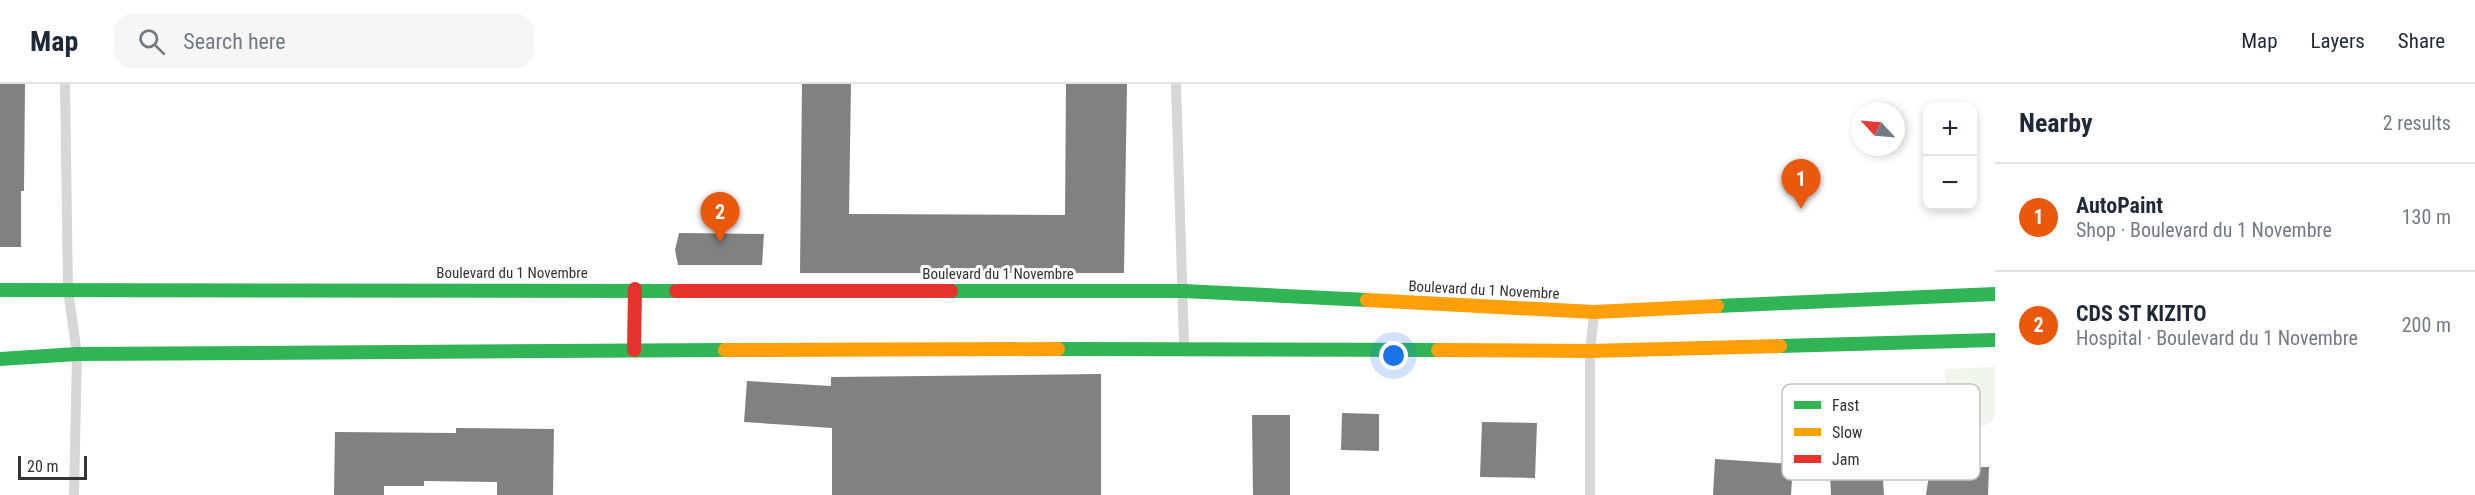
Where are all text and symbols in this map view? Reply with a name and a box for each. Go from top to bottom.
search box [114,14,534,68]
text: Map [30,25,78,58]
icon: search [135,25,168,58]
text: Search here [183,29,286,54]
text: Map [2241,29,2278,53]
text: Layers [2311,29,2365,53]
text: Share [2398,29,2445,53]
north arrow [1851,102,1905,156]
map controls [1923,102,1977,210]
button: + [1923,102,1977,156]
text: Nearby [2019,108,2093,138]
text: 2 results [2383,111,2451,135]
button: − [1923,156,1977,210]
pin: 1 [1782,160,1820,209]
pin: 2 [700,192,740,242]
text: AutoPaint [2076,193,2163,218]
text: 1 [2033,205,2044,229]
text: 130 m [2402,205,2451,229]
text: Shop · Boulevard du 1 Novembre [2076,218,2332,242]
street label: Boulevard du 1 Novembre [436,264,588,282]
street label: Boulevard du 1 Novembre [922,265,1074,283]
street label: Boulevard du 1 Novembre [1408,277,1560,303]
text: CDS ST KIZITO [2076,301,2206,326]
text: 2 [2033,313,2044,337]
text: 200 m [2402,313,2451,337]
text: Hospital · Boulevard du 1 Novembre [2076,326,2358,350]
your location [1379,341,1408,370]
legend [1782,384,1980,480]
text: Fast [1832,396,1859,415]
text: Slow [1832,423,1862,442]
text: Jam [1832,450,1859,469]
scale bar [18,453,87,480]
text: 20 m [27,457,59,476]

